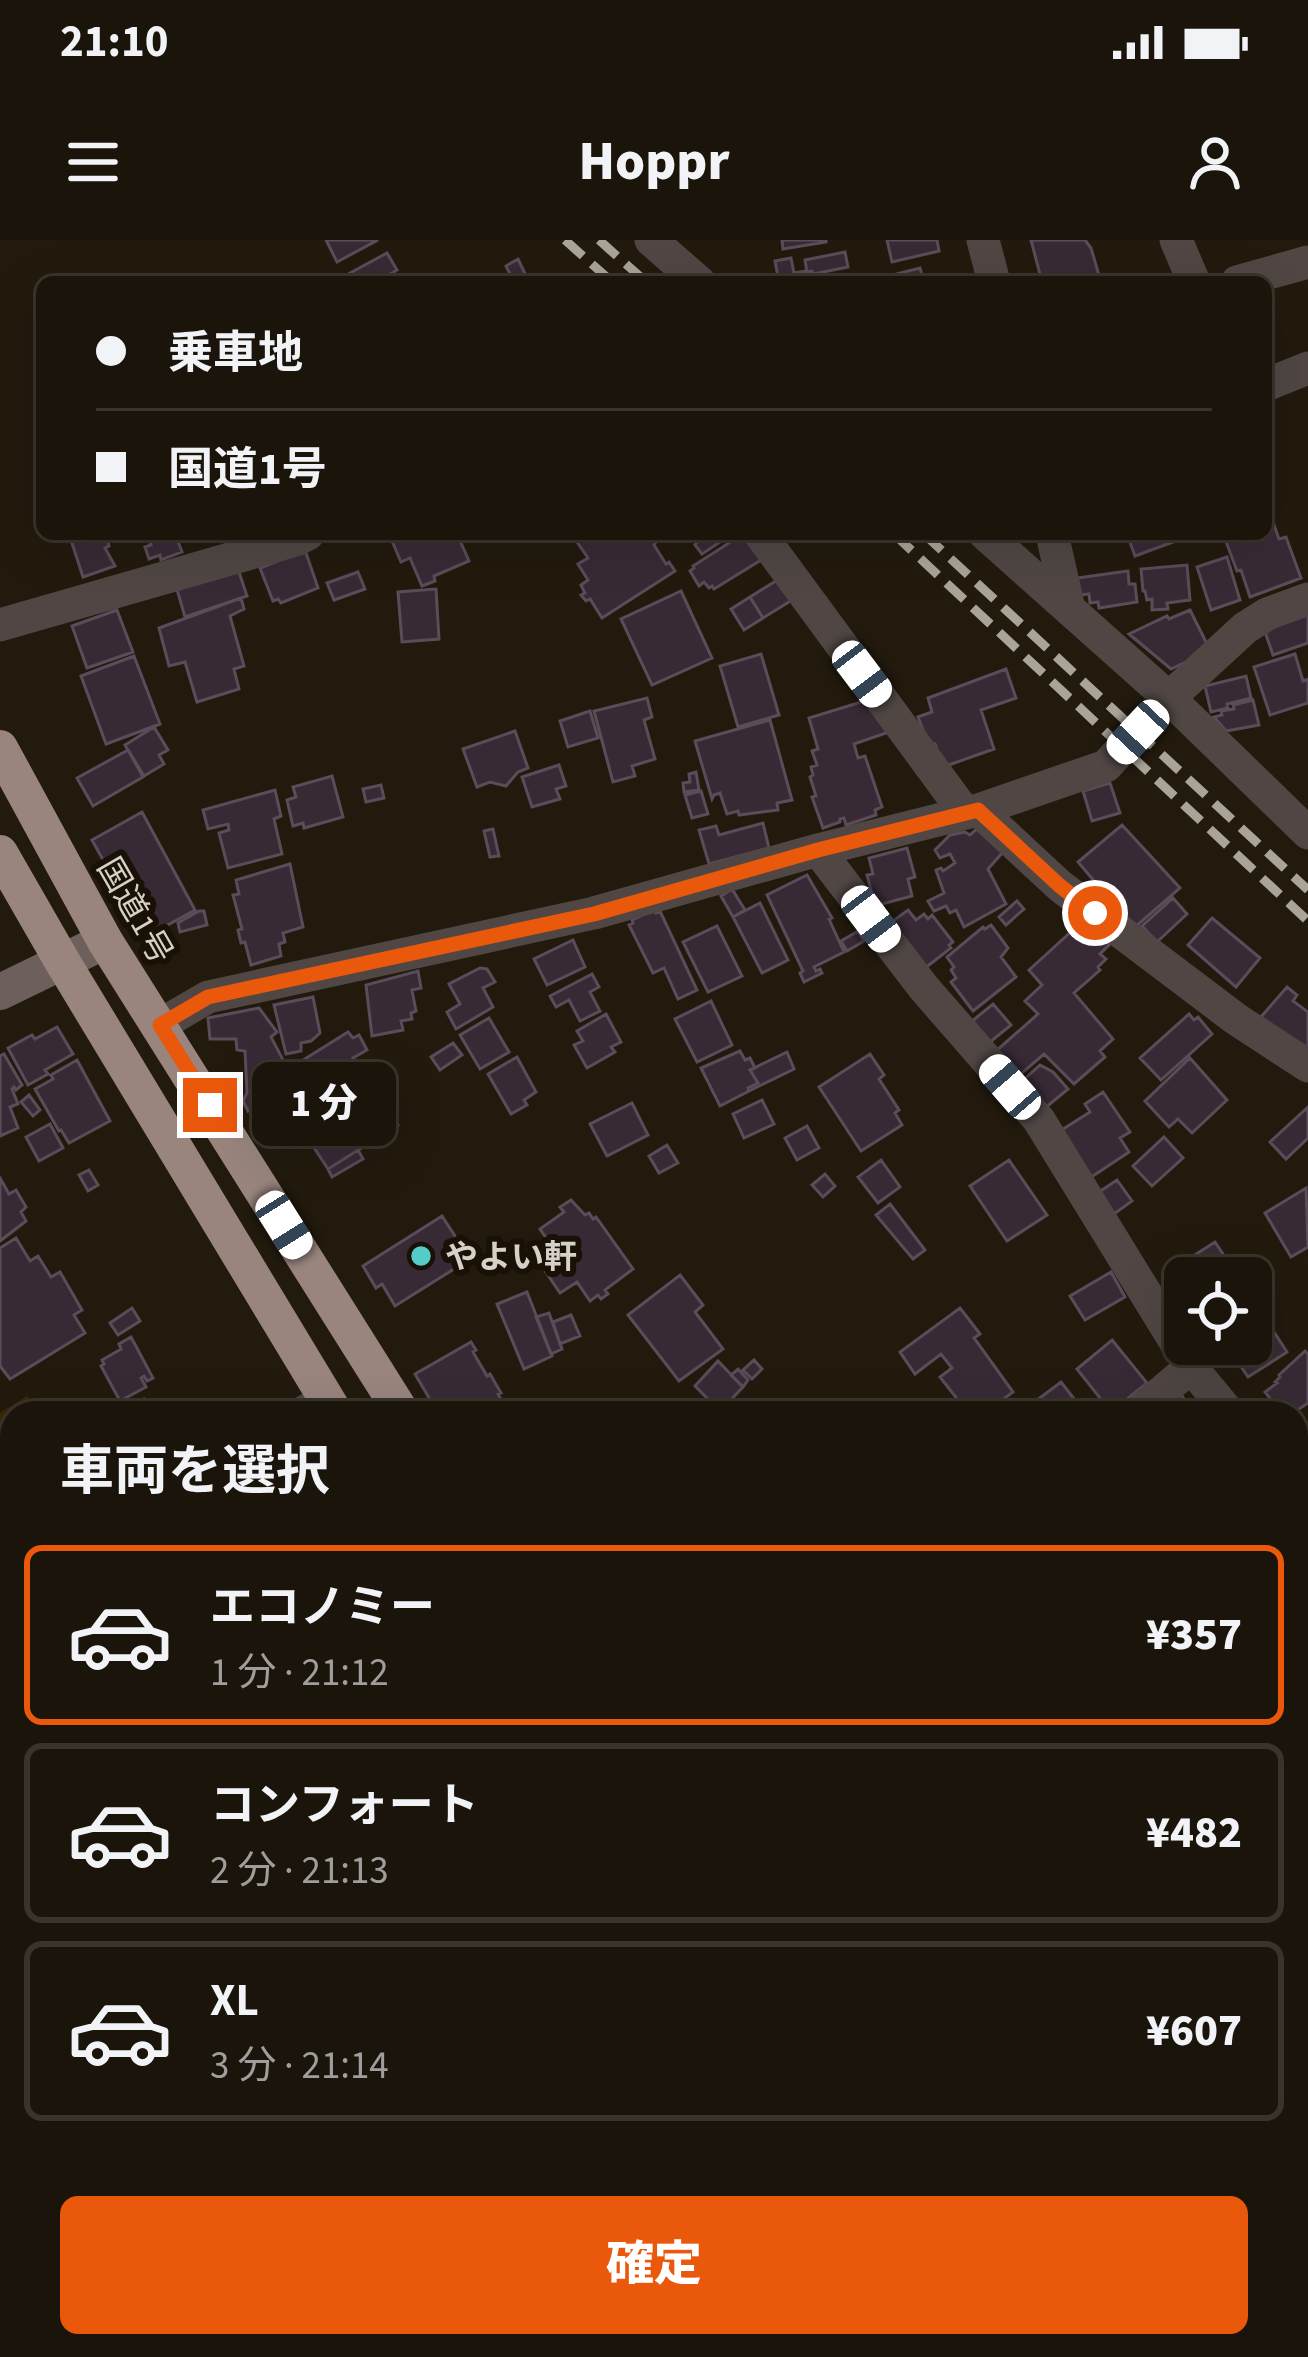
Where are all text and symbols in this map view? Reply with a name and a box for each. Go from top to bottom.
text: 21:10 [60,10,169,74]
text: Hoppr [579,124,729,201]
icon: menu [60,129,126,195]
icon: person [1182,129,1248,195]
text: 乗車地 [168,322,303,386]
text: 国道1号 [168,438,327,502]
car [826,634,898,714]
car [1100,693,1176,771]
street label: 国道1号 [85,849,184,972]
car [835,879,907,959]
route start [1068,886,1122,940]
car [973,1048,1047,1126]
callout: 1 分 [252,1063,396,1147]
text: 1 分 [290,1076,358,1132]
route end [183,1078,237,1132]
car [250,1185,318,1265]
place label: やよい軒 [445,1234,577,1281]
marker: やよい軒 [408,1243,434,1269]
map controls [1164,1257,1272,1365]
button: locate [1164,1257,1272,1365]
text: 車両を選択 [60,1434,330,1511]
text: エコノミー [210,1576,435,1640]
icon: car [66,1581,174,1689]
text: ¥357 [1146,1603,1242,1667]
text: 1 分 · 21:12 [210,1645,389,1701]
text: コンフォート [210,1774,479,1838]
icon: car [66,1779,174,1887]
text: ¥482 [1146,1801,1242,1865]
text: 2 分 · 21:13 [210,1843,389,1899]
text: XL [210,1969,259,2033]
icon: car [66,1977,174,2085]
text: ¥607 [1146,1999,1242,2063]
text: 3 分 · 21:14 [210,2038,389,2094]
button: 確定 [60,2196,1248,2334]

